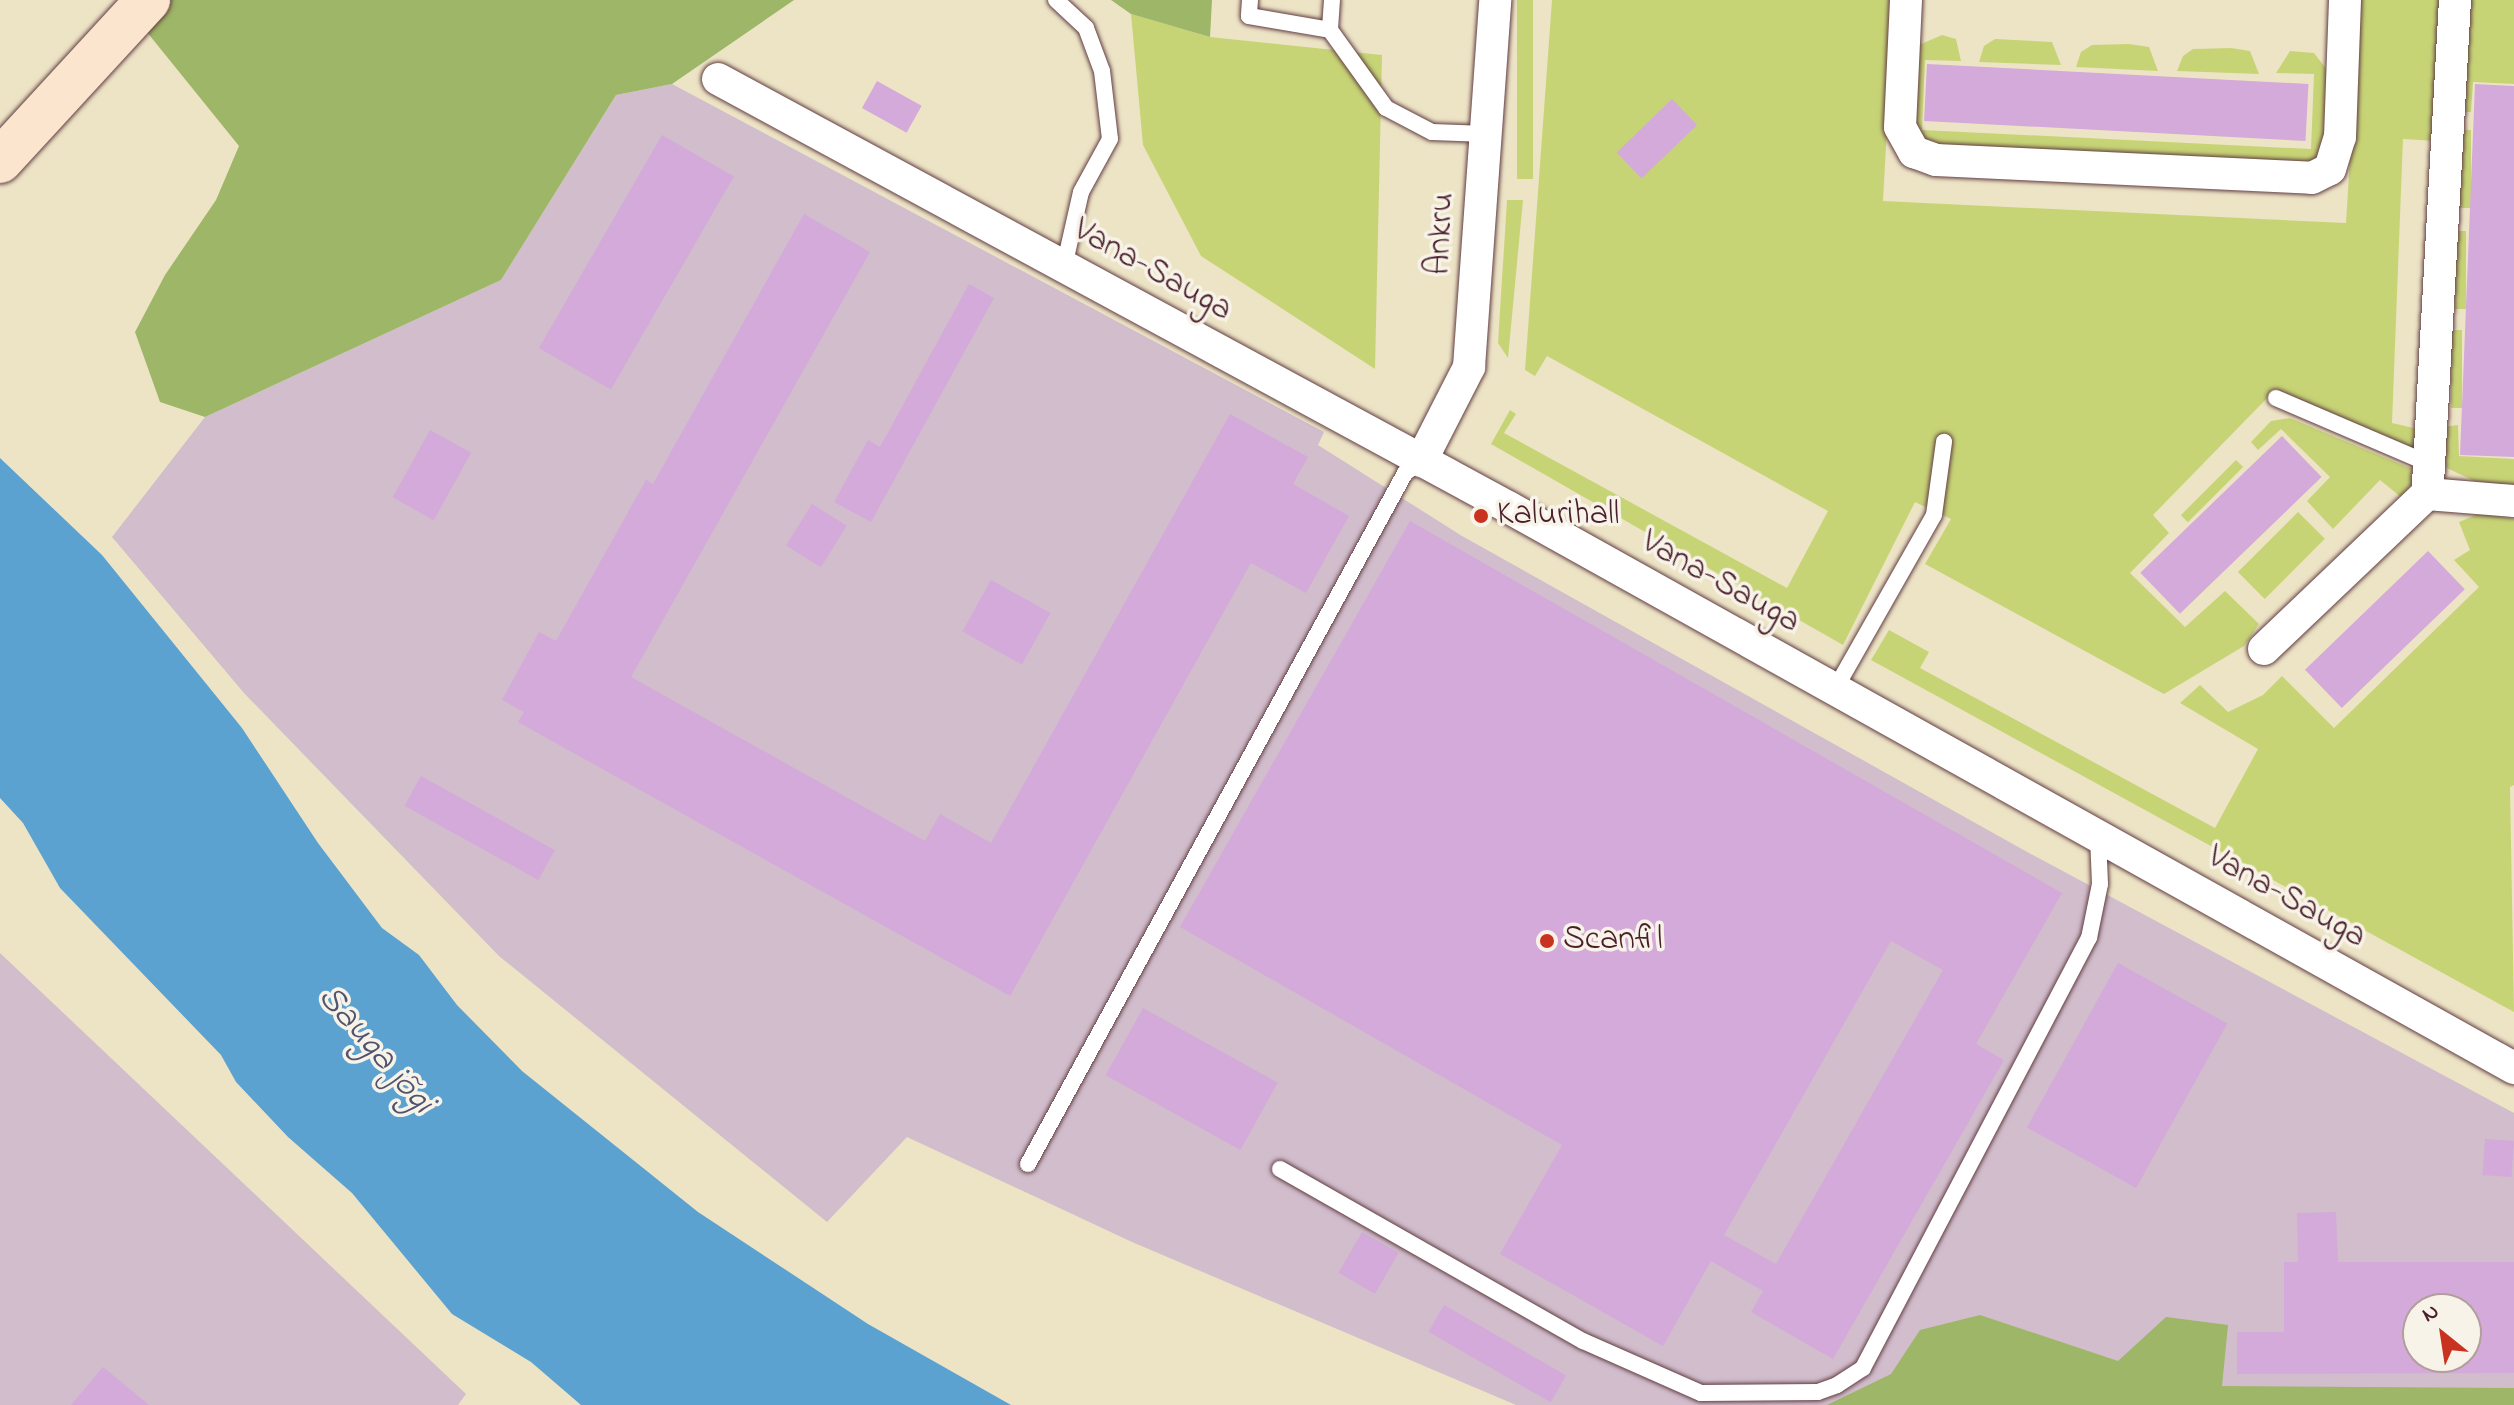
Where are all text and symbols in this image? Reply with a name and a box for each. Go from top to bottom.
street label: Ankru [1419,192,1465,276]
street label: Vana-Sauga [1065,211,1239,331]
place label: Kalurihall [1497,496,1620,536]
marker: Kalurihall [1472,507,1490,525]
street label: Vana-Sauga [1633,523,1807,643]
street label: Vana-Sauga [2199,838,2373,958]
place label: Scanfil [1563,921,1663,961]
marker: Scanfil [1538,932,1556,950]
water label: Sauga jõgi [307,977,443,1123]
north arrow [2402,1293,2482,1373]
text: N [2417,1296,2445,1332]

